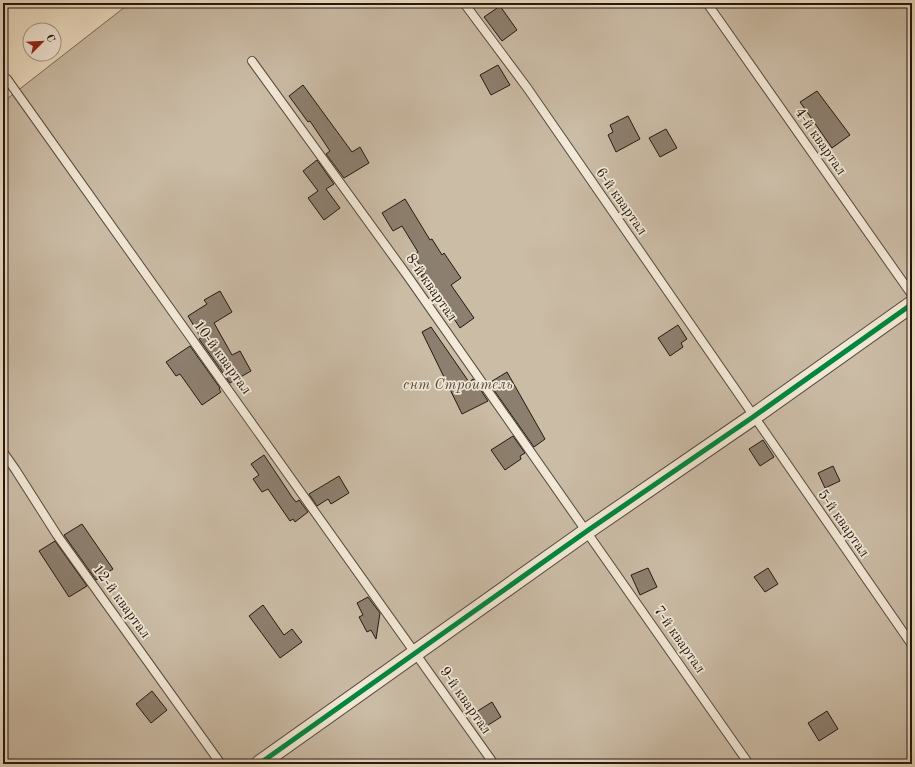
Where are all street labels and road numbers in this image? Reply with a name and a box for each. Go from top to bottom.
street label: 4-й квартал [791,105,848,178]
street label: 6-й квартал [592,165,649,238]
street label: 8-й квартал [402,251,459,324]
street label: 10-й квартал [190,318,253,398]
street label: 5-й квартал [814,487,871,560]
street label: 12-й квартал [89,562,152,642]
street label: 7-й квартал [650,603,707,676]
street label: 9-й квартал [436,664,493,737]

